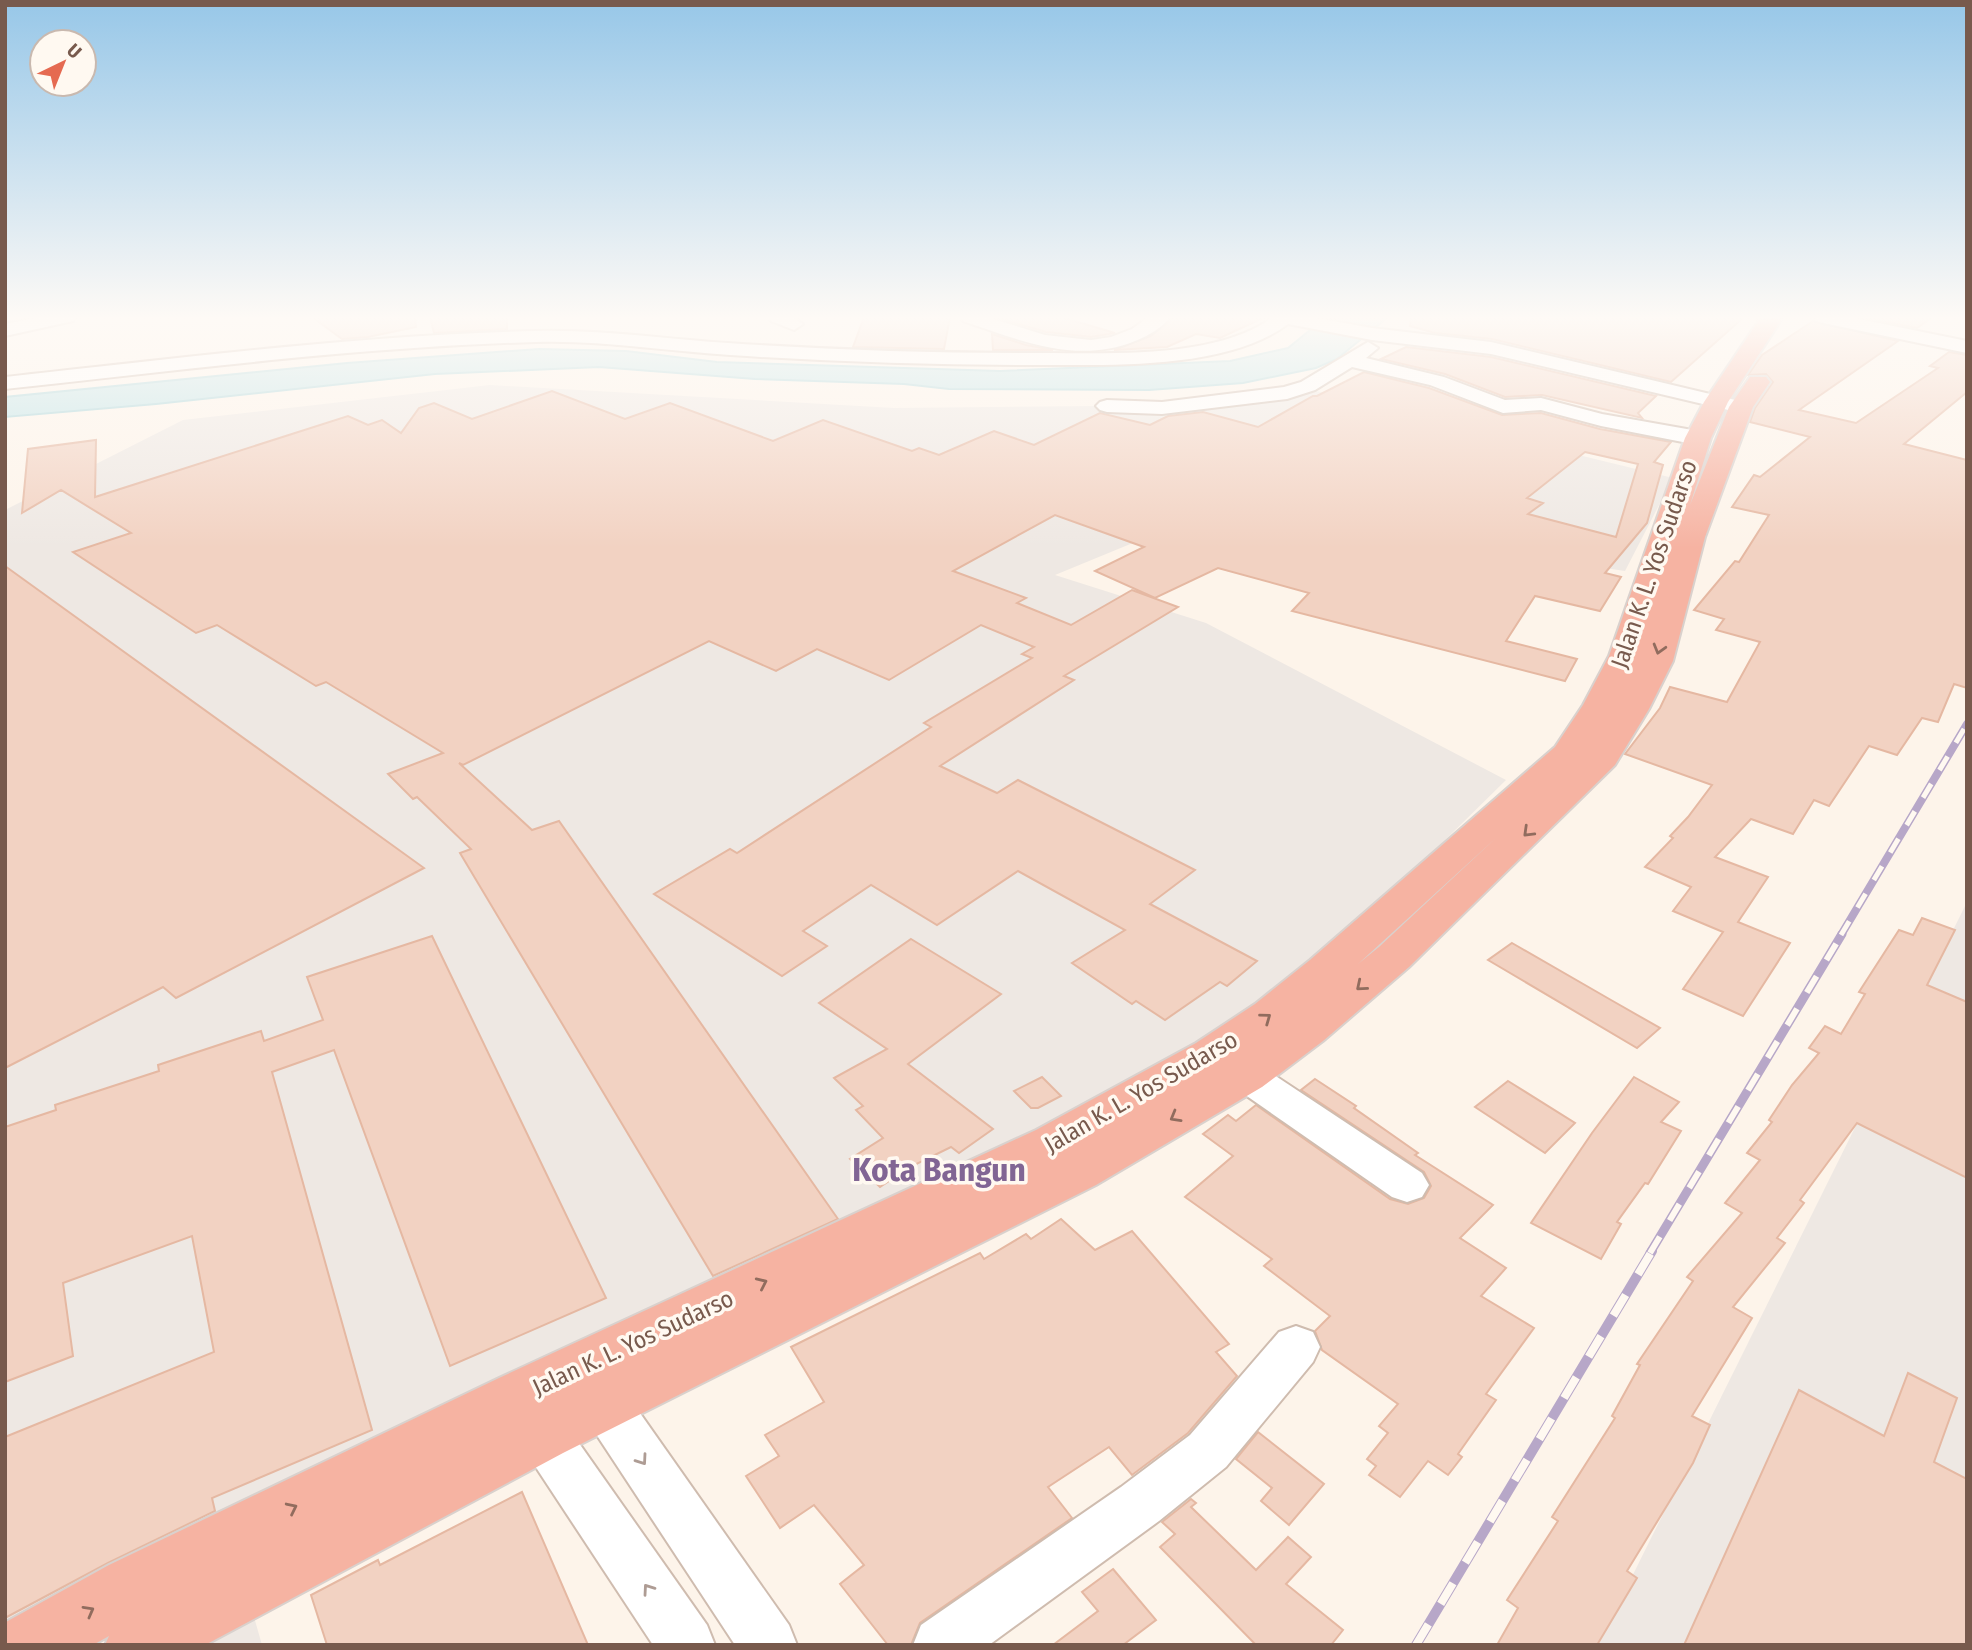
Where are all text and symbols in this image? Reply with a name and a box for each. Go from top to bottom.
north arrow [28,28,98,98]
text: U [62,39,86,63]
street label: Jalan K. L. Yos Sudarso [1605,456,1703,672]
one-way arrow [1653,643,1668,655]
one-way arrow [1524,823,1537,836]
one-way arrow [1357,978,1370,990]
one-way arrow [1258,1014,1271,1026]
street label: Jalan K. L. Yos Sudarso [1040,1025,1242,1159]
one-way arrow [1170,1108,1183,1121]
district label: Kota Bangun [852,1150,1026,1190]
one-way arrow [755,1277,767,1291]
street label: Jalan K. L. Yos Sudarso [528,1284,738,1402]
one-way arrow [634,1452,646,1465]
one-way arrow [285,1503,297,1517]
one-way arrow [643,1583,656,1596]
one-way arrow [82,1606,94,1619]

